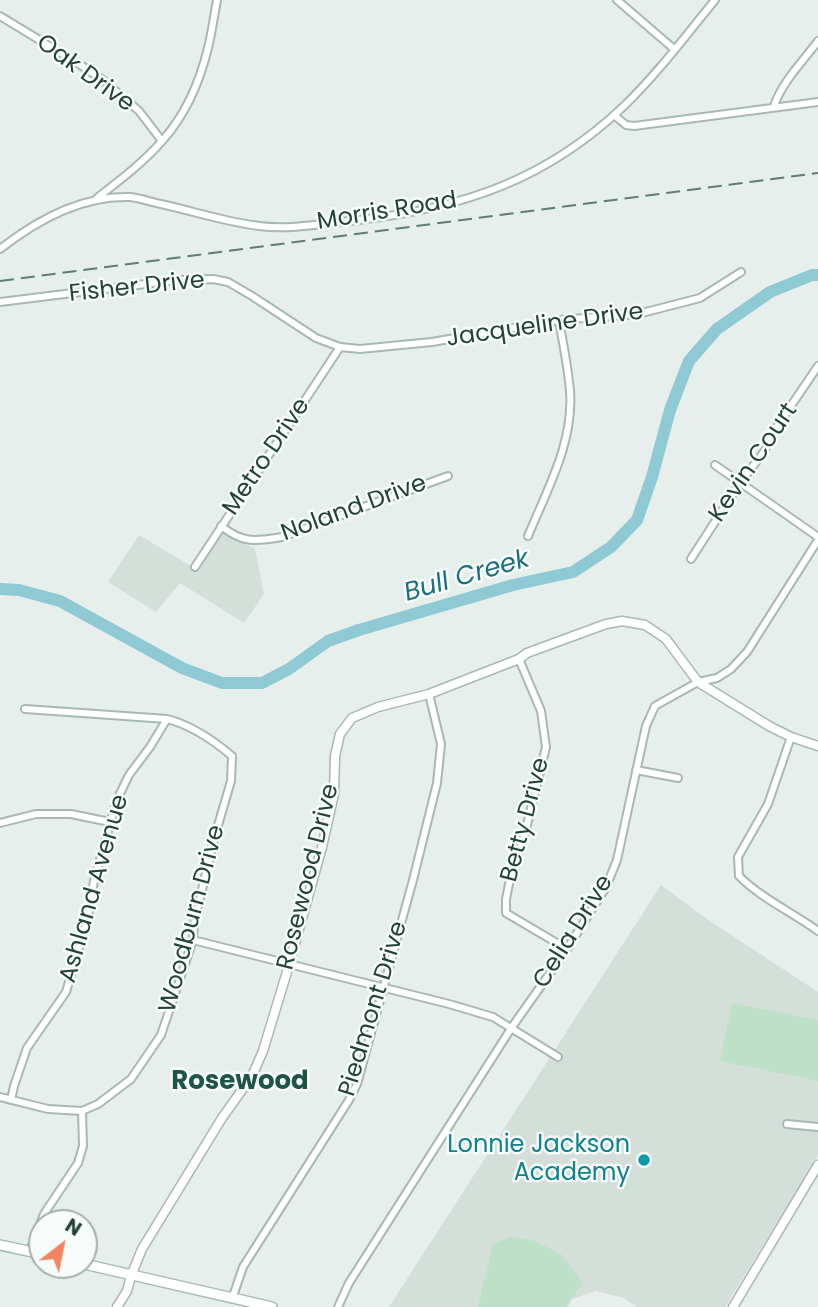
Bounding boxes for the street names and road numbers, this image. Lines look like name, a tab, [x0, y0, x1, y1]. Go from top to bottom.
street label: Oak Drive	[30, 29, 140, 119]
street label: Morris Road	[315, 187, 459, 237]
street label: Fisher Drive	[68, 267, 206, 309]
street label: Jacqueline Drive	[445, 298, 645, 354]
street label: Metro Drive	[217, 393, 317, 521]
street label: Kevin Court	[704, 398, 804, 528]
street label: Noland Drive	[277, 469, 431, 549]
street label: Betty Drive	[496, 755, 556, 885]
street label: Rosewood Drive	[272, 781, 346, 973]
street label: Ashland Avenue	[54, 792, 136, 986]
street label: Woodburn Drive	[154, 822, 232, 1016]
street label: Celia Drive	[528, 870, 620, 994]
street label: Piedmont Drive	[334, 918, 414, 1100]

